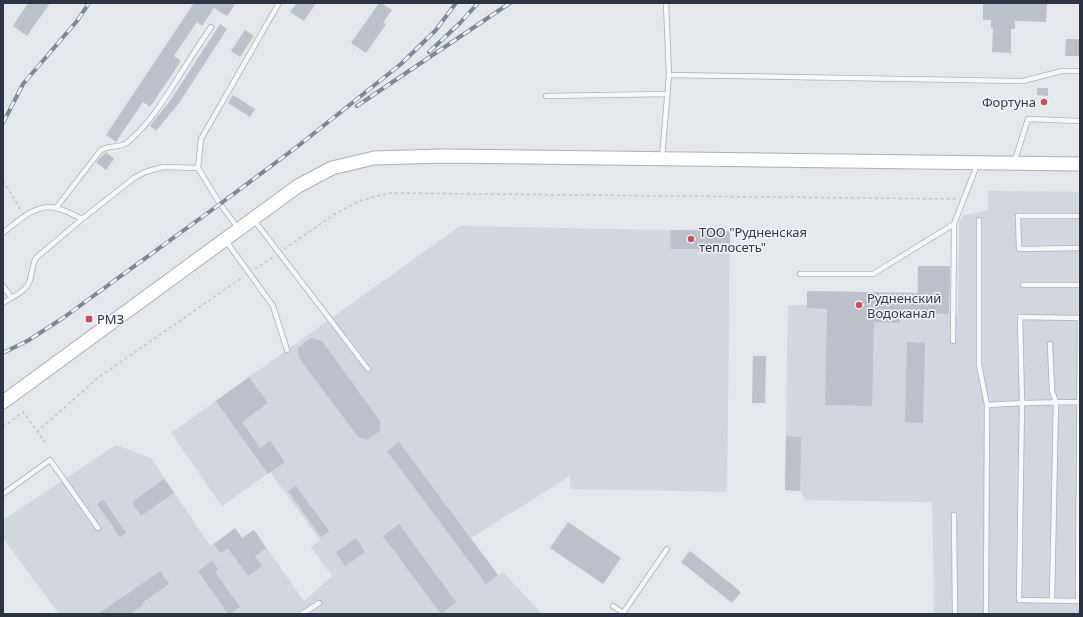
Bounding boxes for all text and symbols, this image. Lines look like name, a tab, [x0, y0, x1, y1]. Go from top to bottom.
place label: Фортуна	[982, 93, 1036, 111]
marker: Фортуна	[1039, 97, 1049, 107]
place label: ТОО "Рудненская теплосеть"	[699, 223, 807, 256]
marker: ТОО "Рудненская теплосеть"	[686, 234, 696, 244]
place label: Рудненский Водоканал	[867, 289, 941, 322]
marker: Рудненский Водоканал	[854, 300, 864, 310]
place label: РМЗ	[97, 310, 124, 328]
marker: РМЗ	[84, 314, 94, 324]

